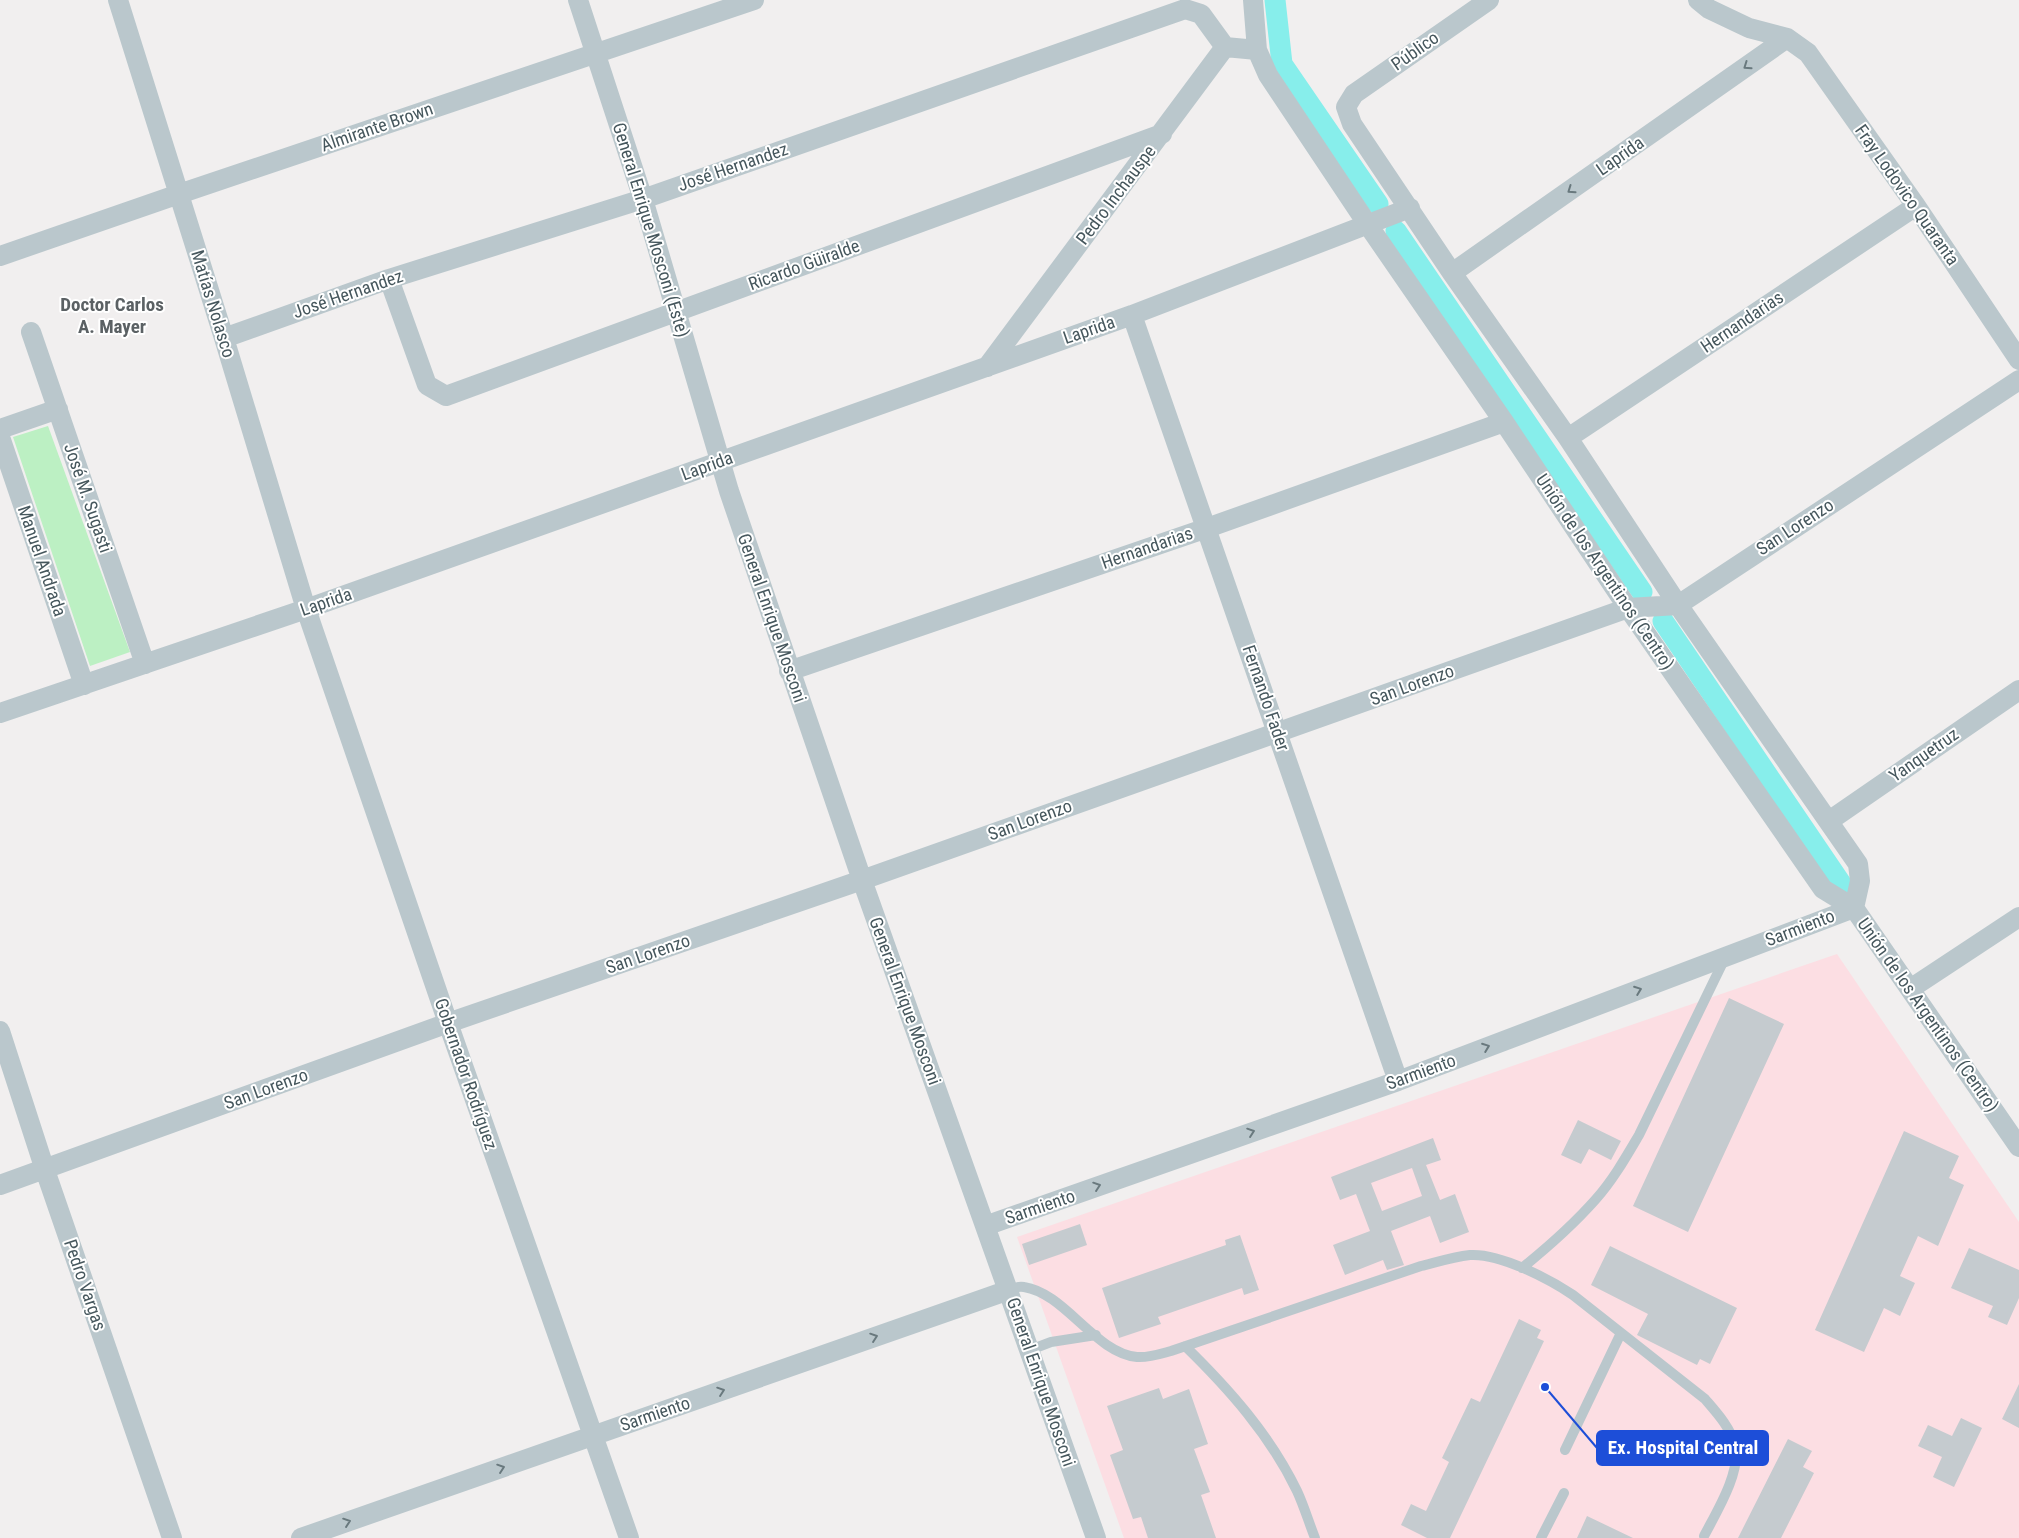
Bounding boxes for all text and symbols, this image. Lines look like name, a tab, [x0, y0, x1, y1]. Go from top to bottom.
street label: Público	[1387, 27, 1443, 74]
one-way arrow	[1744, 60, 1753, 69]
street label: Almirante Brown	[318, 98, 436, 156]
street label: General Enrique Mosconi (Este)	[608, 120, 694, 340]
street label: Fray Lodovico Quaranta	[1851, 120, 1964, 269]
street label: Laprida	[1592, 132, 1648, 179]
street label: José Hernandez	[675, 138, 791, 195]
street label: Pedro Inchauspe	[1071, 141, 1160, 248]
one-way arrow	[1568, 184, 1577, 193]
street label: Ricardo Güiralde	[745, 235, 862, 294]
street label: Matías Nolasco	[187, 248, 240, 360]
street label: José Hernandez	[290, 265, 406, 322]
street label: Hernandarias	[1696, 286, 1787, 357]
district label: Doctor Carlos A. Mayer	[60, 293, 164, 338]
street label: Laprida	[1060, 311, 1117, 348]
street label: José M. Sugasti	[60, 440, 117, 555]
street label: Laprida	[678, 447, 735, 485]
street label: Unión de los Argentinos (Centro)	[1531, 470, 1679, 674]
street label: San Lorenzo	[1752, 494, 1837, 559]
street label: Manuel Andrada	[14, 503, 71, 619]
street label: Hernandarias	[1098, 522, 1195, 573]
street label: General Enrique Mosconi	[734, 531, 811, 705]
street label: Laprida	[297, 583, 354, 620]
street label: Fernando Fader	[1239, 642, 1295, 754]
street label: San Lorenzo	[1367, 660, 1457, 709]
street label: Yanquetruz	[1885, 723, 1962, 786]
street label: San Lorenzo	[985, 795, 1075, 844]
street label: Sarmiento	[1762, 905, 1837, 950]
street label: General Enrique Mosconi	[865, 914, 946, 1088]
street label: Unión de los Argentinos (Centro)	[1853, 914, 2003, 1116]
street label: San Lorenzo	[603, 929, 693, 978]
one-way arrow	[1633, 986, 1642, 996]
street label: Gobernador Rodríguez	[431, 995, 502, 1152]
one-way arrow	[1481, 1043, 1490, 1054]
street label: Sarmiento	[1383, 1049, 1458, 1094]
street label: San Lorenzo	[221, 1064, 311, 1113]
one-way arrow	[1246, 1128, 1254, 1138]
one-way arrow	[1093, 1182, 1101, 1192]
street label: Sarmiento	[1002, 1185, 1078, 1228]
street label: Pedro Vargas	[60, 1236, 111, 1333]
street label: General Enrique Mosconi	[1003, 1295, 1080, 1469]
one-way arrow	[870, 1333, 878, 1343]
one-way arrow	[716, 1387, 725, 1397]
street label: Sarmiento	[617, 1392, 693, 1435]
callout: Ex. Hospital Central	[1597, 1431, 1768, 1465]
text: Ex. Hospital Central	[1608, 1436, 1758, 1459]
one-way arrow	[496, 1464, 504, 1474]
one-way arrow	[343, 1518, 351, 1528]

